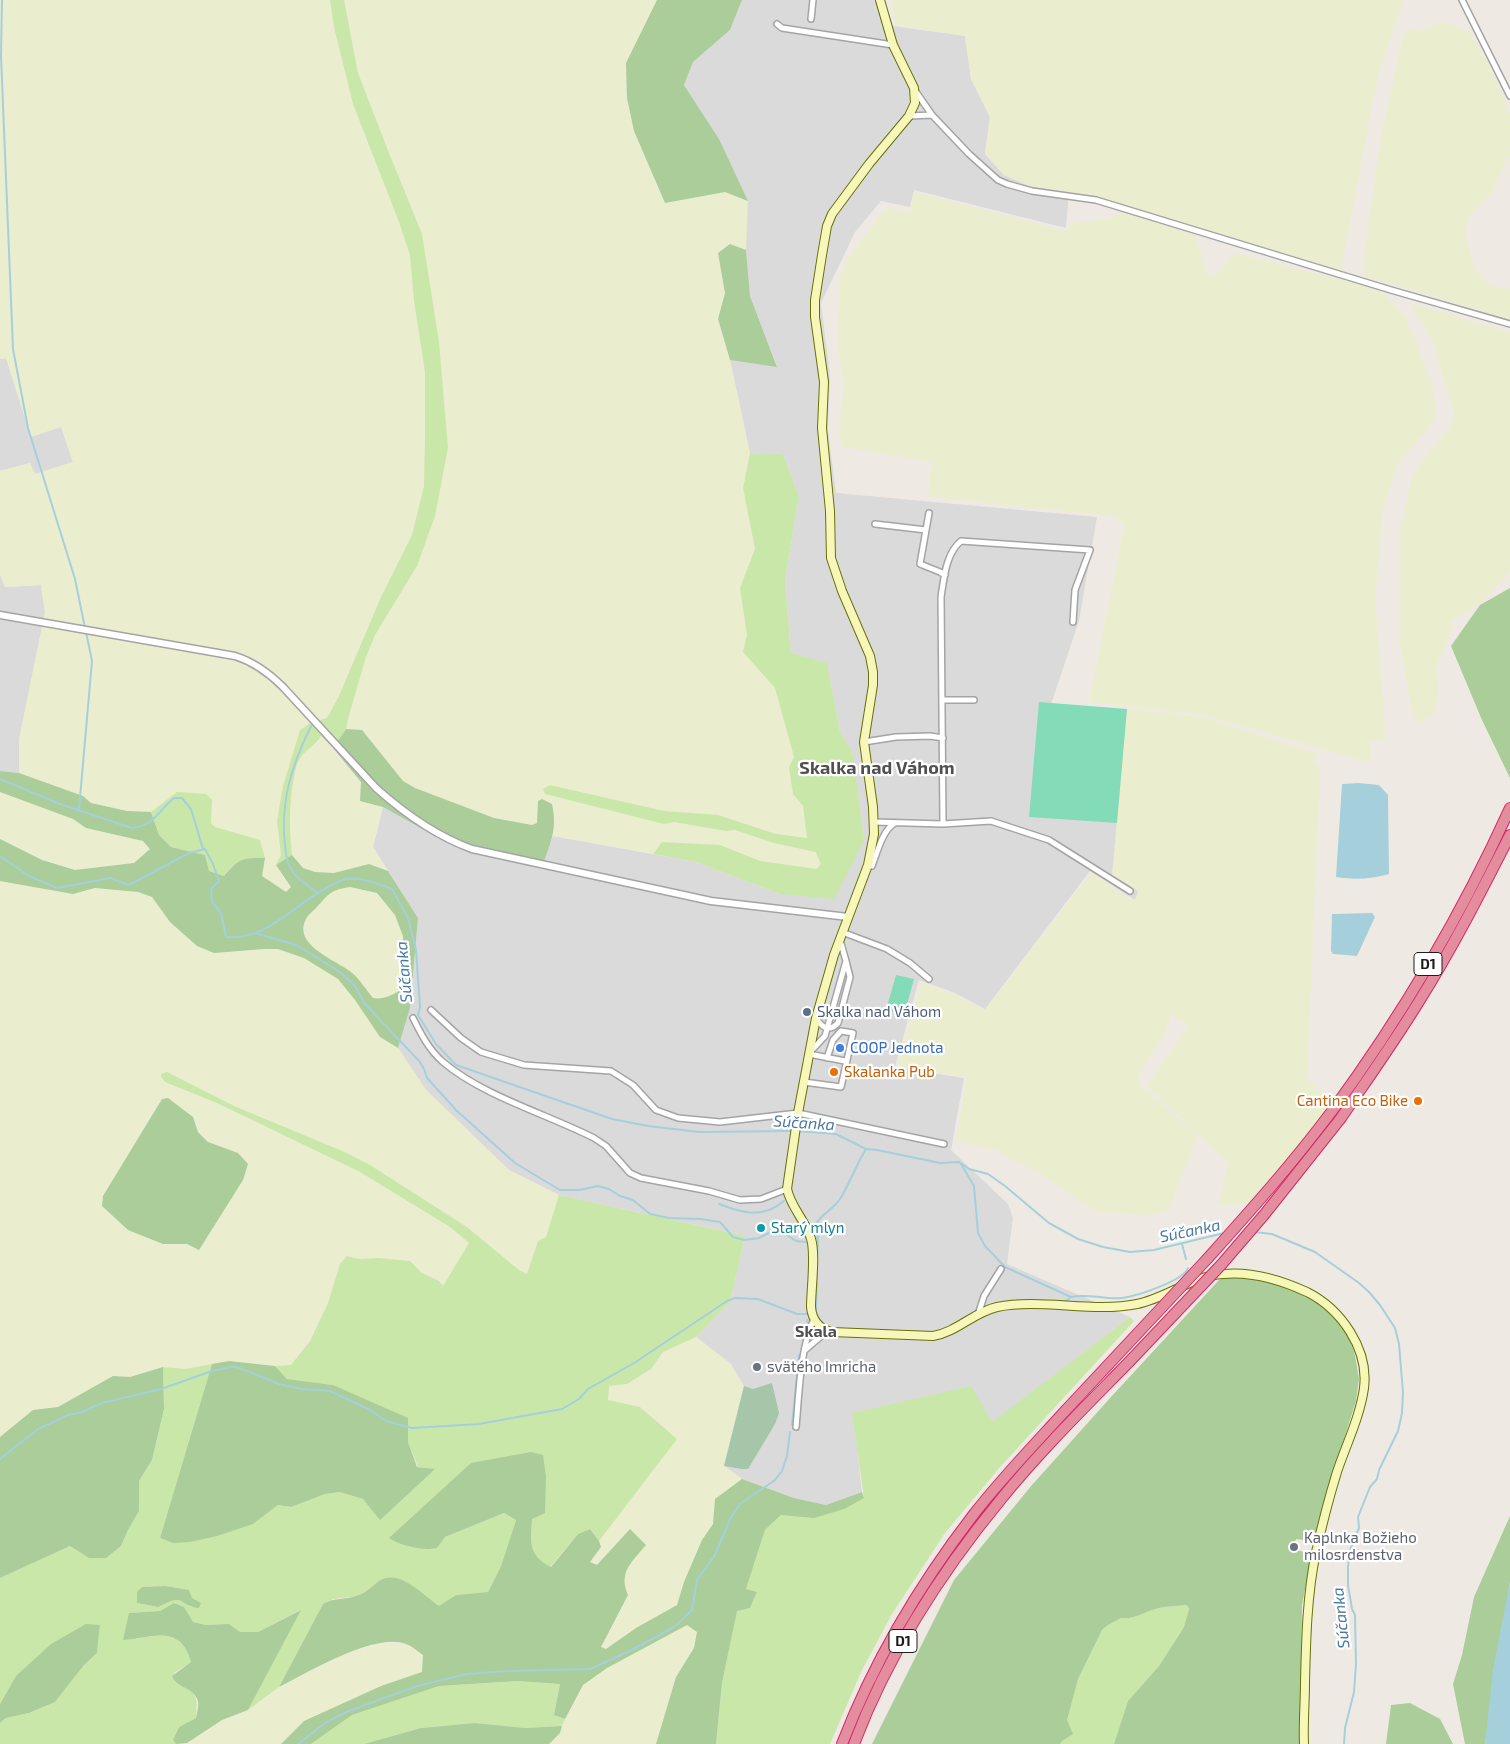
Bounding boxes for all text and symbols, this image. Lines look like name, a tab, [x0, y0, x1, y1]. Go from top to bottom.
district label: Skalka nad Váhom	[799, 757, 955, 779]
water label: Súčanka	[392, 941, 416, 1003]
road number: D1	[1414, 952, 1442, 976]
place label: Skalka nad Váhom	[817, 1003, 941, 1021]
marker: Skalka nad Váhom	[801, 1006, 813, 1018]
place label: COOP Jednota	[850, 1039, 944, 1057]
marker: COOP Jednota	[834, 1042, 846, 1054]
place label: Skalanka Pub	[844, 1063, 935, 1081]
marker: Skalanka Pub	[828, 1066, 840, 1078]
place label: Cantina Eco Bike	[1297, 1092, 1408, 1110]
marker: Cantina Eco Bike	[1412, 1095, 1424, 1107]
water label: Súčanka	[773, 1111, 835, 1135]
water label: Súčanka	[1158, 1215, 1222, 1247]
place label: Starý mlyn	[771, 1219, 844, 1237]
marker: Starý mlyn	[755, 1222, 767, 1234]
district label: Skala	[795, 1322, 837, 1342]
place label: svätého Imricha	[767, 1358, 876, 1376]
marker: svätého Imricha	[751, 1361, 763, 1373]
place label: Kaplnka Božieho milosrdenstva	[1304, 1529, 1417, 1564]
marker: Kaplnka Božieho milosrdenstva	[1288, 1541, 1300, 1553]
water label: Súčanka	[1328, 1586, 1354, 1650]
road number: D1	[889, 1630, 917, 1652]

